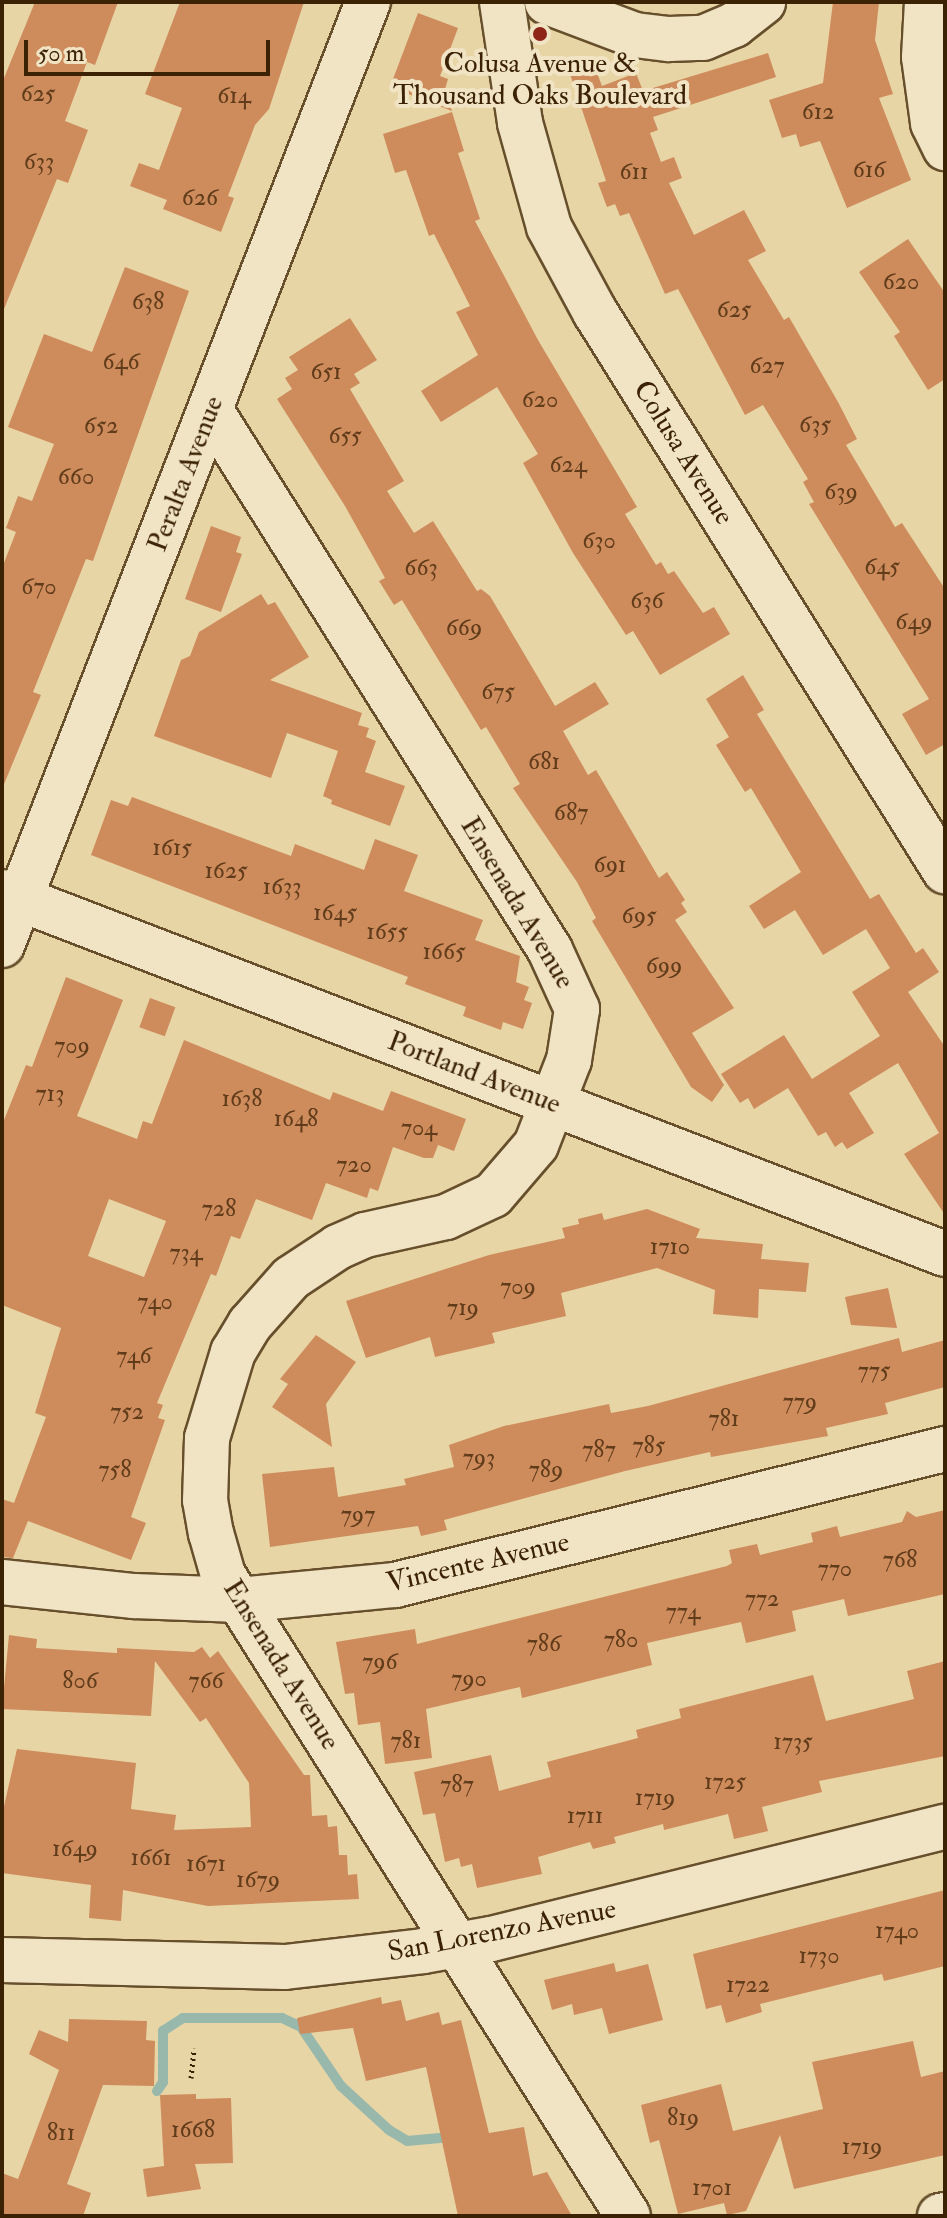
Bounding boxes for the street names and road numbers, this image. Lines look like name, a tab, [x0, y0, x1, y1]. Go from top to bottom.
street label: Colusa Avenue	[625, 375, 741, 531]
street label: Peralta Avenue	[141, 392, 231, 556]
street label: Ensenada Avenue	[453, 811, 581, 995]
street label: Portland Avenue	[383, 1025, 565, 1121]
street label: Vincente Avenue	[383, 1526, 573, 1600]
street label: Ensenada Avenue	[215, 1574, 347, 1756]
street label: San Lorenzo Avenue	[385, 1892, 619, 1970]

